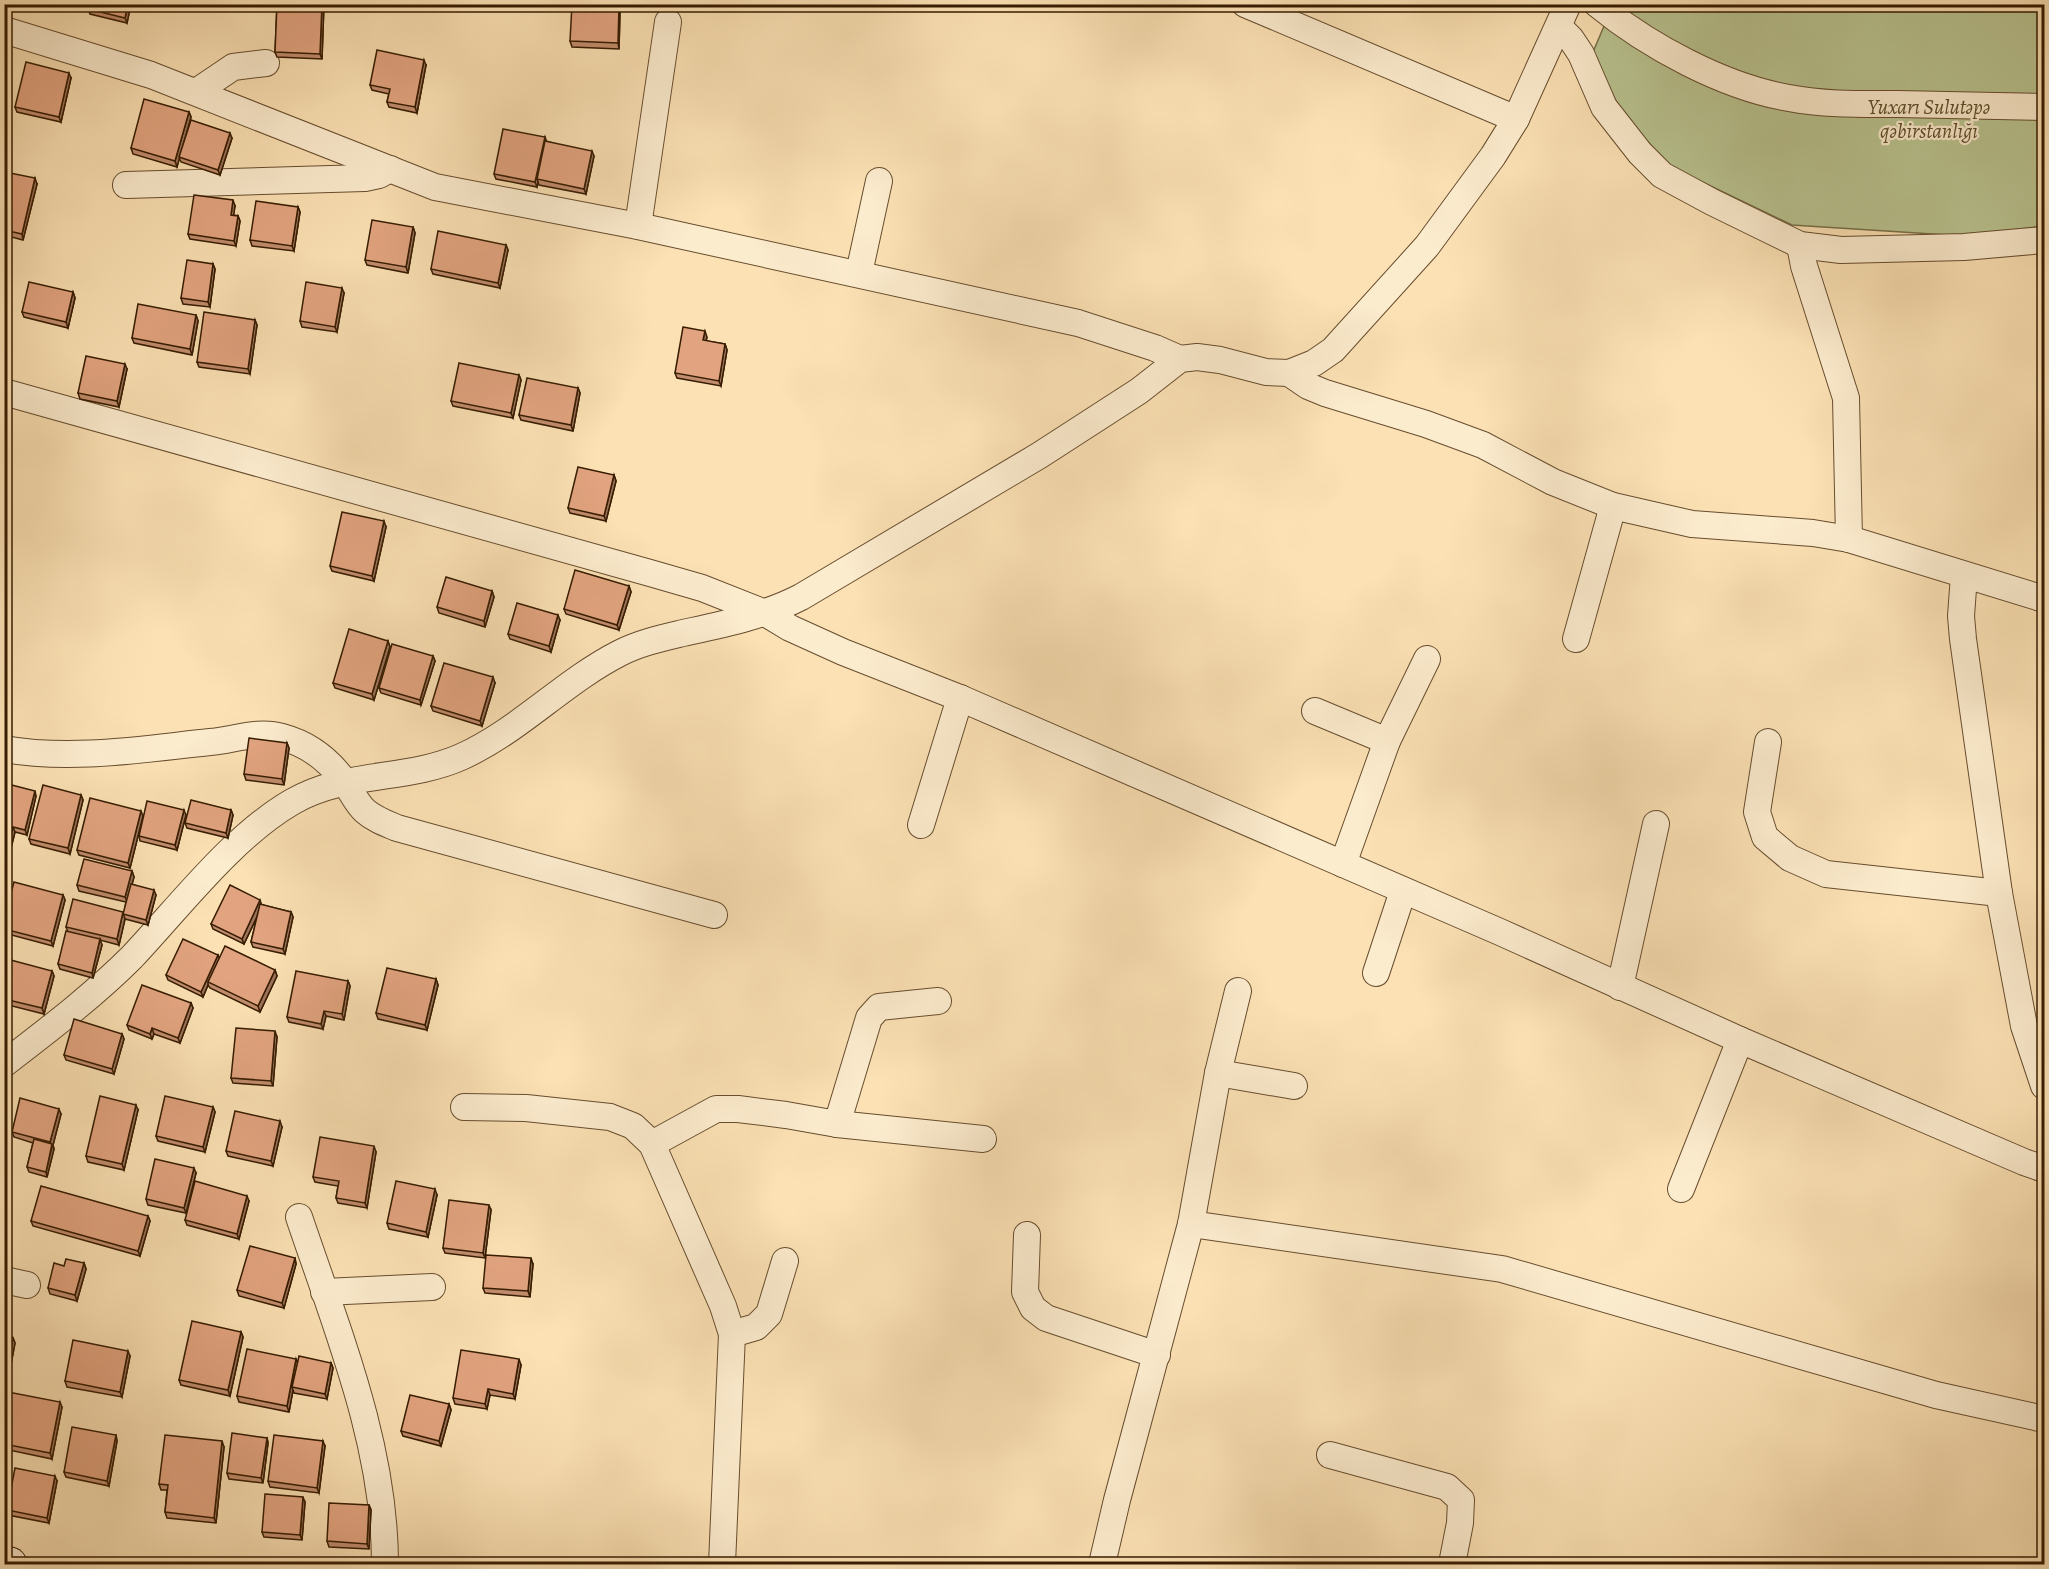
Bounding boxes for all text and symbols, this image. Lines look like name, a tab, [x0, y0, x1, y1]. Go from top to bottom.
park label: Yuxarı Sulutəpə qəbirstanlığı	[1868, 93, 1990, 145]

